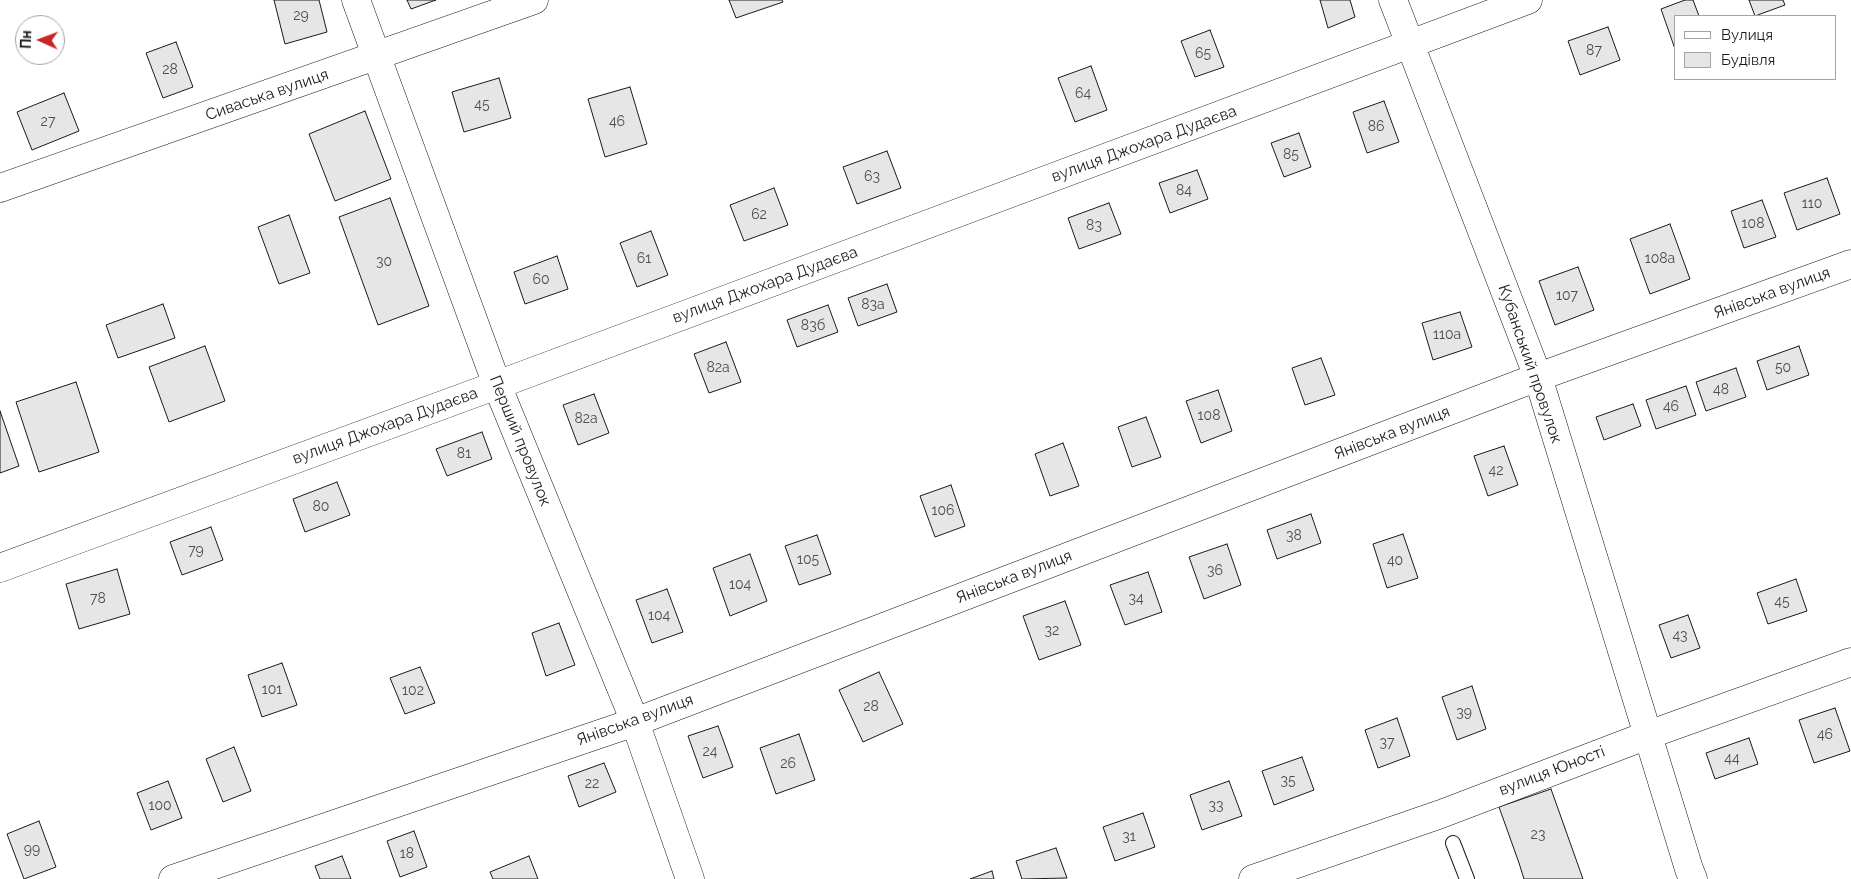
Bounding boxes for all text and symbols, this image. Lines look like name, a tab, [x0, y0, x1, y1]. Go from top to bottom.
house number: 29	[293, 8, 309, 24]
north arrow	[15, 15, 65, 65]
legend	[1674, 15, 1836, 80]
text: Вулиця	[1721, 26, 1773, 44]
text: Пн	[18, 30, 34, 49]
house number: 87	[1586, 43, 1602, 59]
house number: 65	[1195, 46, 1211, 62]
text: Будівля	[1721, 51, 1775, 69]
house number: 28	[162, 62, 178, 78]
street label: Сиваська вулиця	[203, 65, 331, 125]
house number: 64	[1075, 86, 1091, 102]
house number: 45	[474, 97, 490, 113]
street label: вулиця Джохара Дудаєва	[1049, 101, 1239, 187]
house number: 27	[41, 114, 55, 130]
house number: 46	[609, 114, 625, 130]
house number: 86	[1368, 119, 1384, 135]
house number: 85	[1283, 147, 1299, 163]
house number: 63	[864, 169, 880, 185]
house number: 84	[1176, 183, 1192, 199]
house number: 110	[1802, 196, 1822, 212]
house number: 62	[751, 207, 767, 223]
house number: 108	[1742, 216, 1764, 232]
house number: 83	[1086, 218, 1102, 234]
street label: вулиця Джохара Дудаєва	[670, 242, 860, 328]
house number: 61	[637, 251, 651, 267]
house number: 108а	[1645, 251, 1675, 267]
house number: 30	[376, 254, 392, 270]
street label: Янівська вулиця	[1711, 263, 1833, 323]
house number: 60	[532, 272, 550, 288]
street label: Кубанський провулок	[1494, 282, 1566, 446]
house number: 107	[1556, 288, 1578, 304]
house number: 83а	[861, 297, 885, 313]
house number: 83б	[801, 318, 825, 334]
house number: 110а	[1433, 327, 1461, 343]
house number: 82а	[706, 360, 730, 376]
house number: 50	[1775, 360, 1791, 376]
street label: Перший провулок	[485, 373, 555, 509]
house number: 48	[1713, 382, 1729, 398]
street label: вулиця Джохара Дудаєва	[290, 383, 480, 469]
house number: 46	[1663, 399, 1679, 415]
street label: Янівська вулиця	[1331, 402, 1453, 464]
house number: 108	[1198, 408, 1220, 424]
house number: 82а	[574, 411, 598, 427]
house number: 81	[457, 446, 471, 462]
house number: 42	[1489, 463, 1503, 479]
house number: 80	[313, 499, 329, 515]
house number: 106	[931, 503, 955, 519]
house number: 38	[1286, 528, 1302, 544]
house number: 79	[188, 543, 204, 559]
street label: Янівська вулиця	[953, 546, 1075, 608]
house number: 105	[797, 552, 819, 568]
house number: 40	[1387, 553, 1403, 569]
house number: 36	[1207, 563, 1223, 579]
house number: 104	[729, 577, 751, 593]
house number: 78	[90, 591, 106, 607]
house number: 34	[1128, 591, 1144, 607]
house number: 45	[1774, 594, 1790, 610]
house number: 104	[648, 608, 670, 624]
house number: 32	[1045, 623, 1059, 639]
house number: 43	[1672, 628, 1688, 644]
house number: 101	[262, 682, 282, 698]
house number: 102	[402, 683, 424, 699]
street label: Янівська вулиця	[574, 690, 696, 750]
house number: 28	[863, 699, 879, 715]
house number: 39	[1456, 705, 1472, 721]
house number: 46	[1817, 727, 1833, 743]
house number: 37	[1380, 735, 1394, 751]
street label: вулиця Юності	[1496, 742, 1608, 800]
house number: 24	[703, 744, 717, 760]
house number: 44	[1724, 751, 1740, 767]
house number: 26	[780, 756, 796, 772]
house number: 35	[1280, 773, 1296, 789]
house number: 22	[585, 776, 599, 792]
house number: 100	[148, 798, 172, 814]
house number: 33	[1209, 798, 1223, 814]
house number: 23	[1531, 827, 1545, 843]
house number: 31	[1122, 829, 1136, 845]
house number: 99	[24, 842, 40, 858]
house number: 18	[400, 846, 414, 862]

